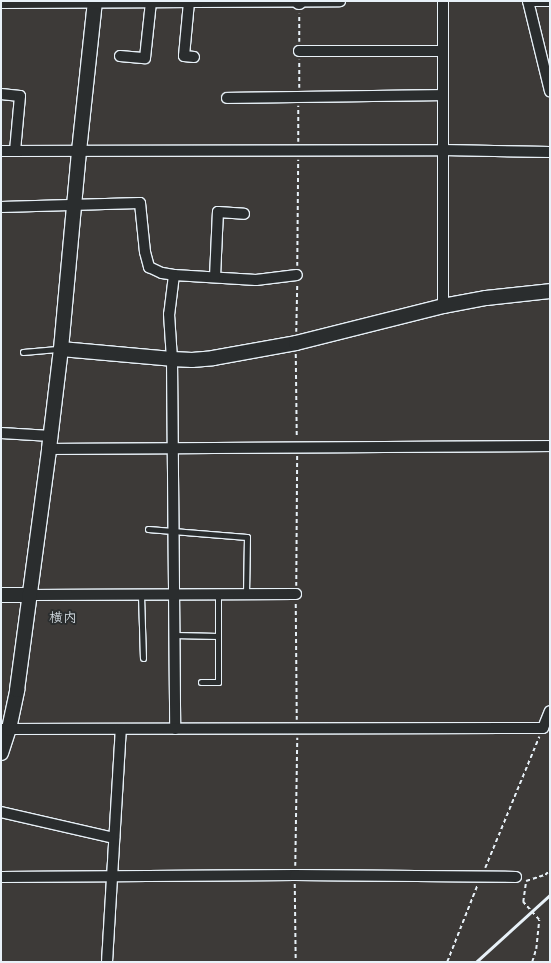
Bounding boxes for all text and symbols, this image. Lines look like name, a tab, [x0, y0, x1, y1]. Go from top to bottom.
district label: 横内	[49, 612, 77, 628]

